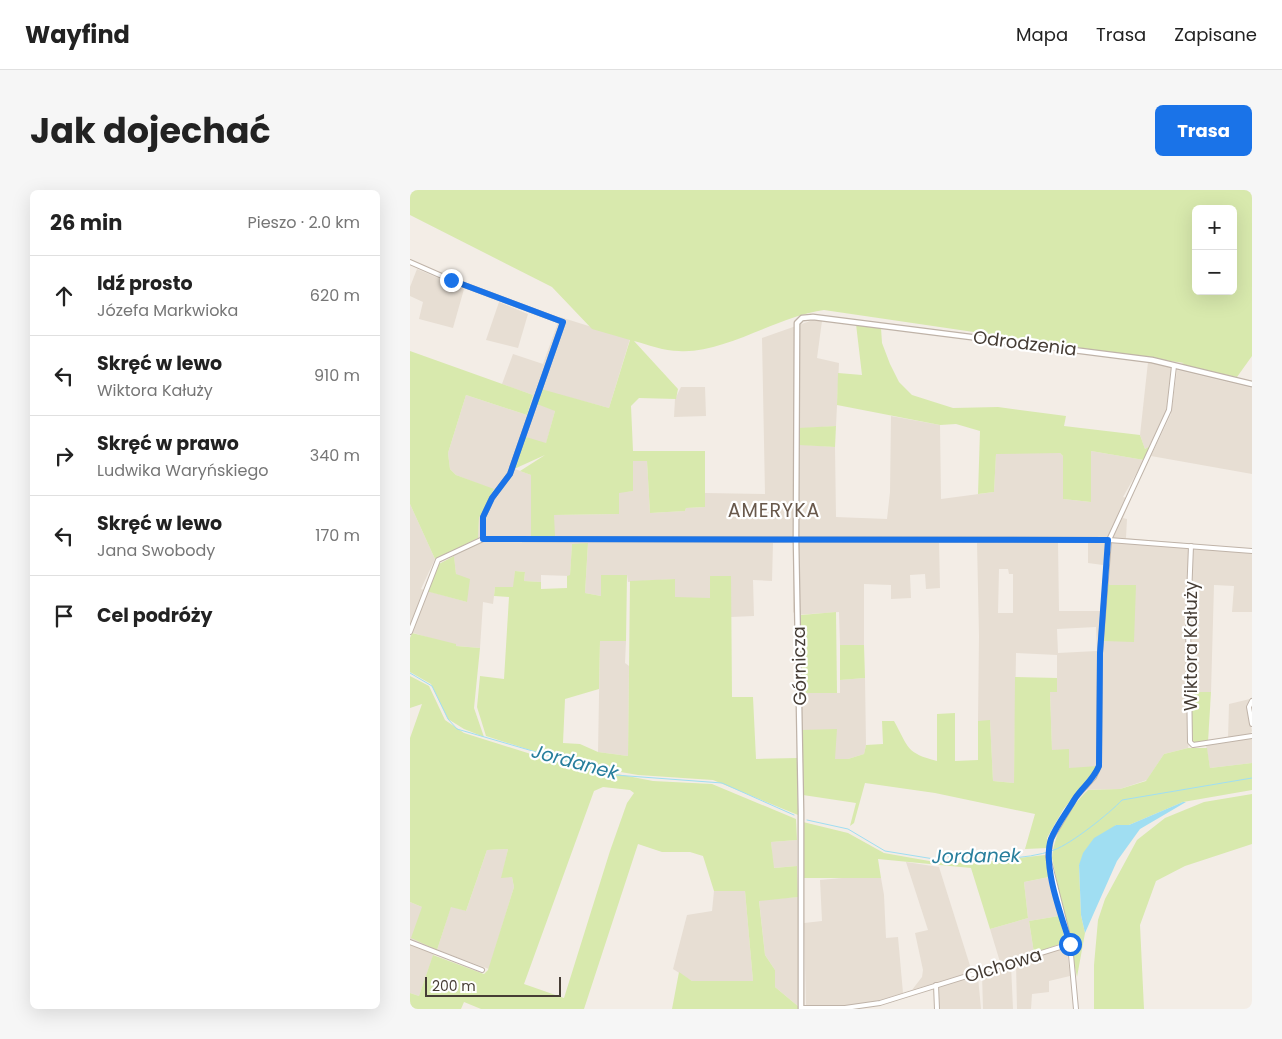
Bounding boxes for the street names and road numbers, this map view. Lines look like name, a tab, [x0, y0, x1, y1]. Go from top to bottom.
street label: Odrodzenia	[972, 324, 1078, 362]
street label: Wiktora Kałuży	[1178, 581, 1203, 711]
street label: Górnicza	[786, 626, 812, 706]
street label: Olchowa	[961, 941, 1045, 989]

